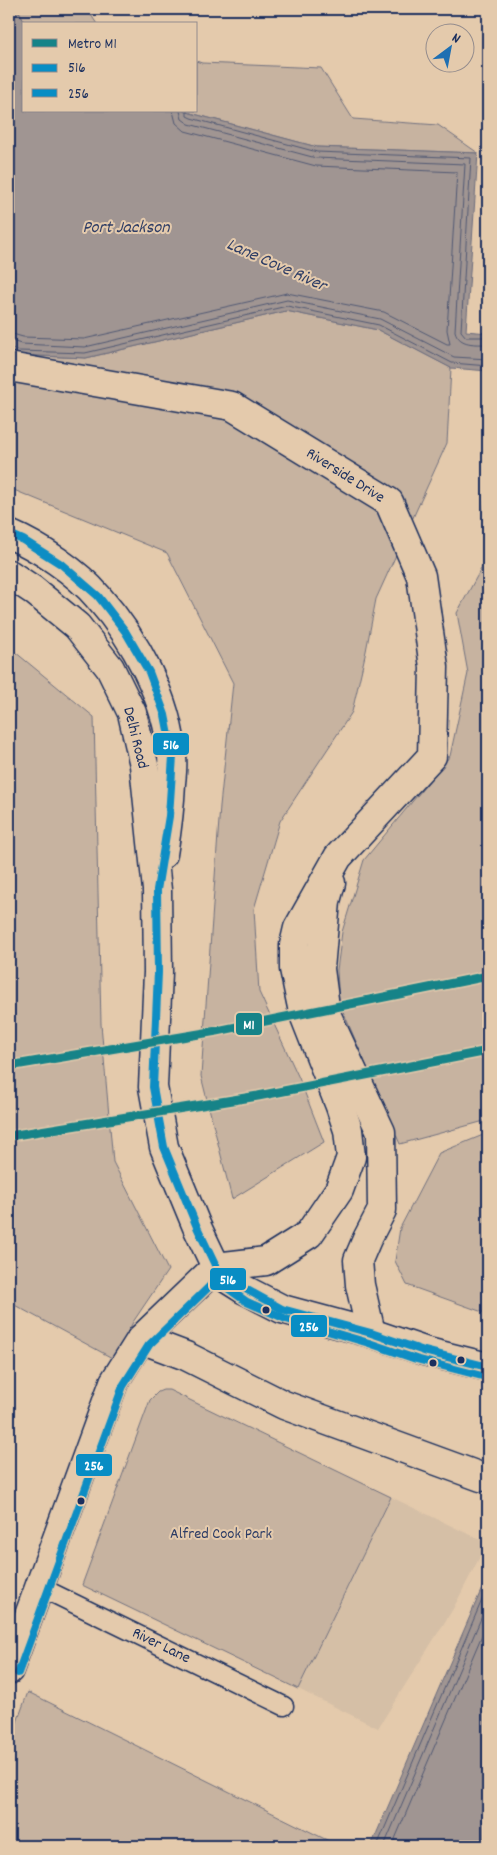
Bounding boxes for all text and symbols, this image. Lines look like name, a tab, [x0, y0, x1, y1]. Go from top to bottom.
legend	[22, 22, 198, 112]
north arrow	[424, 22, 474, 72]
text: N	[448, 28, 464, 49]
text: Metro M1	[68, 34, 117, 56]
text: 516	[68, 58, 86, 80]
text: 256	[68, 84, 89, 106]
water label: Port Jackson	[82, 216, 170, 241]
water label: Lane Cove River	[222, 233, 332, 300]
street label: Riverside Drive	[301, 443, 389, 509]
street label: Delhi Road	[116, 705, 154, 771]
line badge: 516	[152, 732, 190, 756]
text: 516	[163, 736, 179, 756]
line badge: M1	[235, 1012, 263, 1036]
text: M1	[243, 1016, 255, 1036]
line badge: 516	[209, 1267, 247, 1291]
text: 516	[220, 1271, 236, 1291]
unlabelled marker	[261, 1305, 271, 1315]
line badge: 256	[290, 1314, 328, 1338]
text: 256	[299, 1318, 319, 1338]
unlabelled marker	[456, 1355, 466, 1365]
unlabelled marker	[428, 1358, 438, 1368]
line badge: 256	[75, 1453, 113, 1477]
text: 256	[84, 1457, 104, 1477]
unlabelled marker	[76, 1496, 86, 1506]
park label: Alfred Cook Park	[170, 1523, 272, 1546]
street label: River Lane	[128, 1622, 194, 1670]

